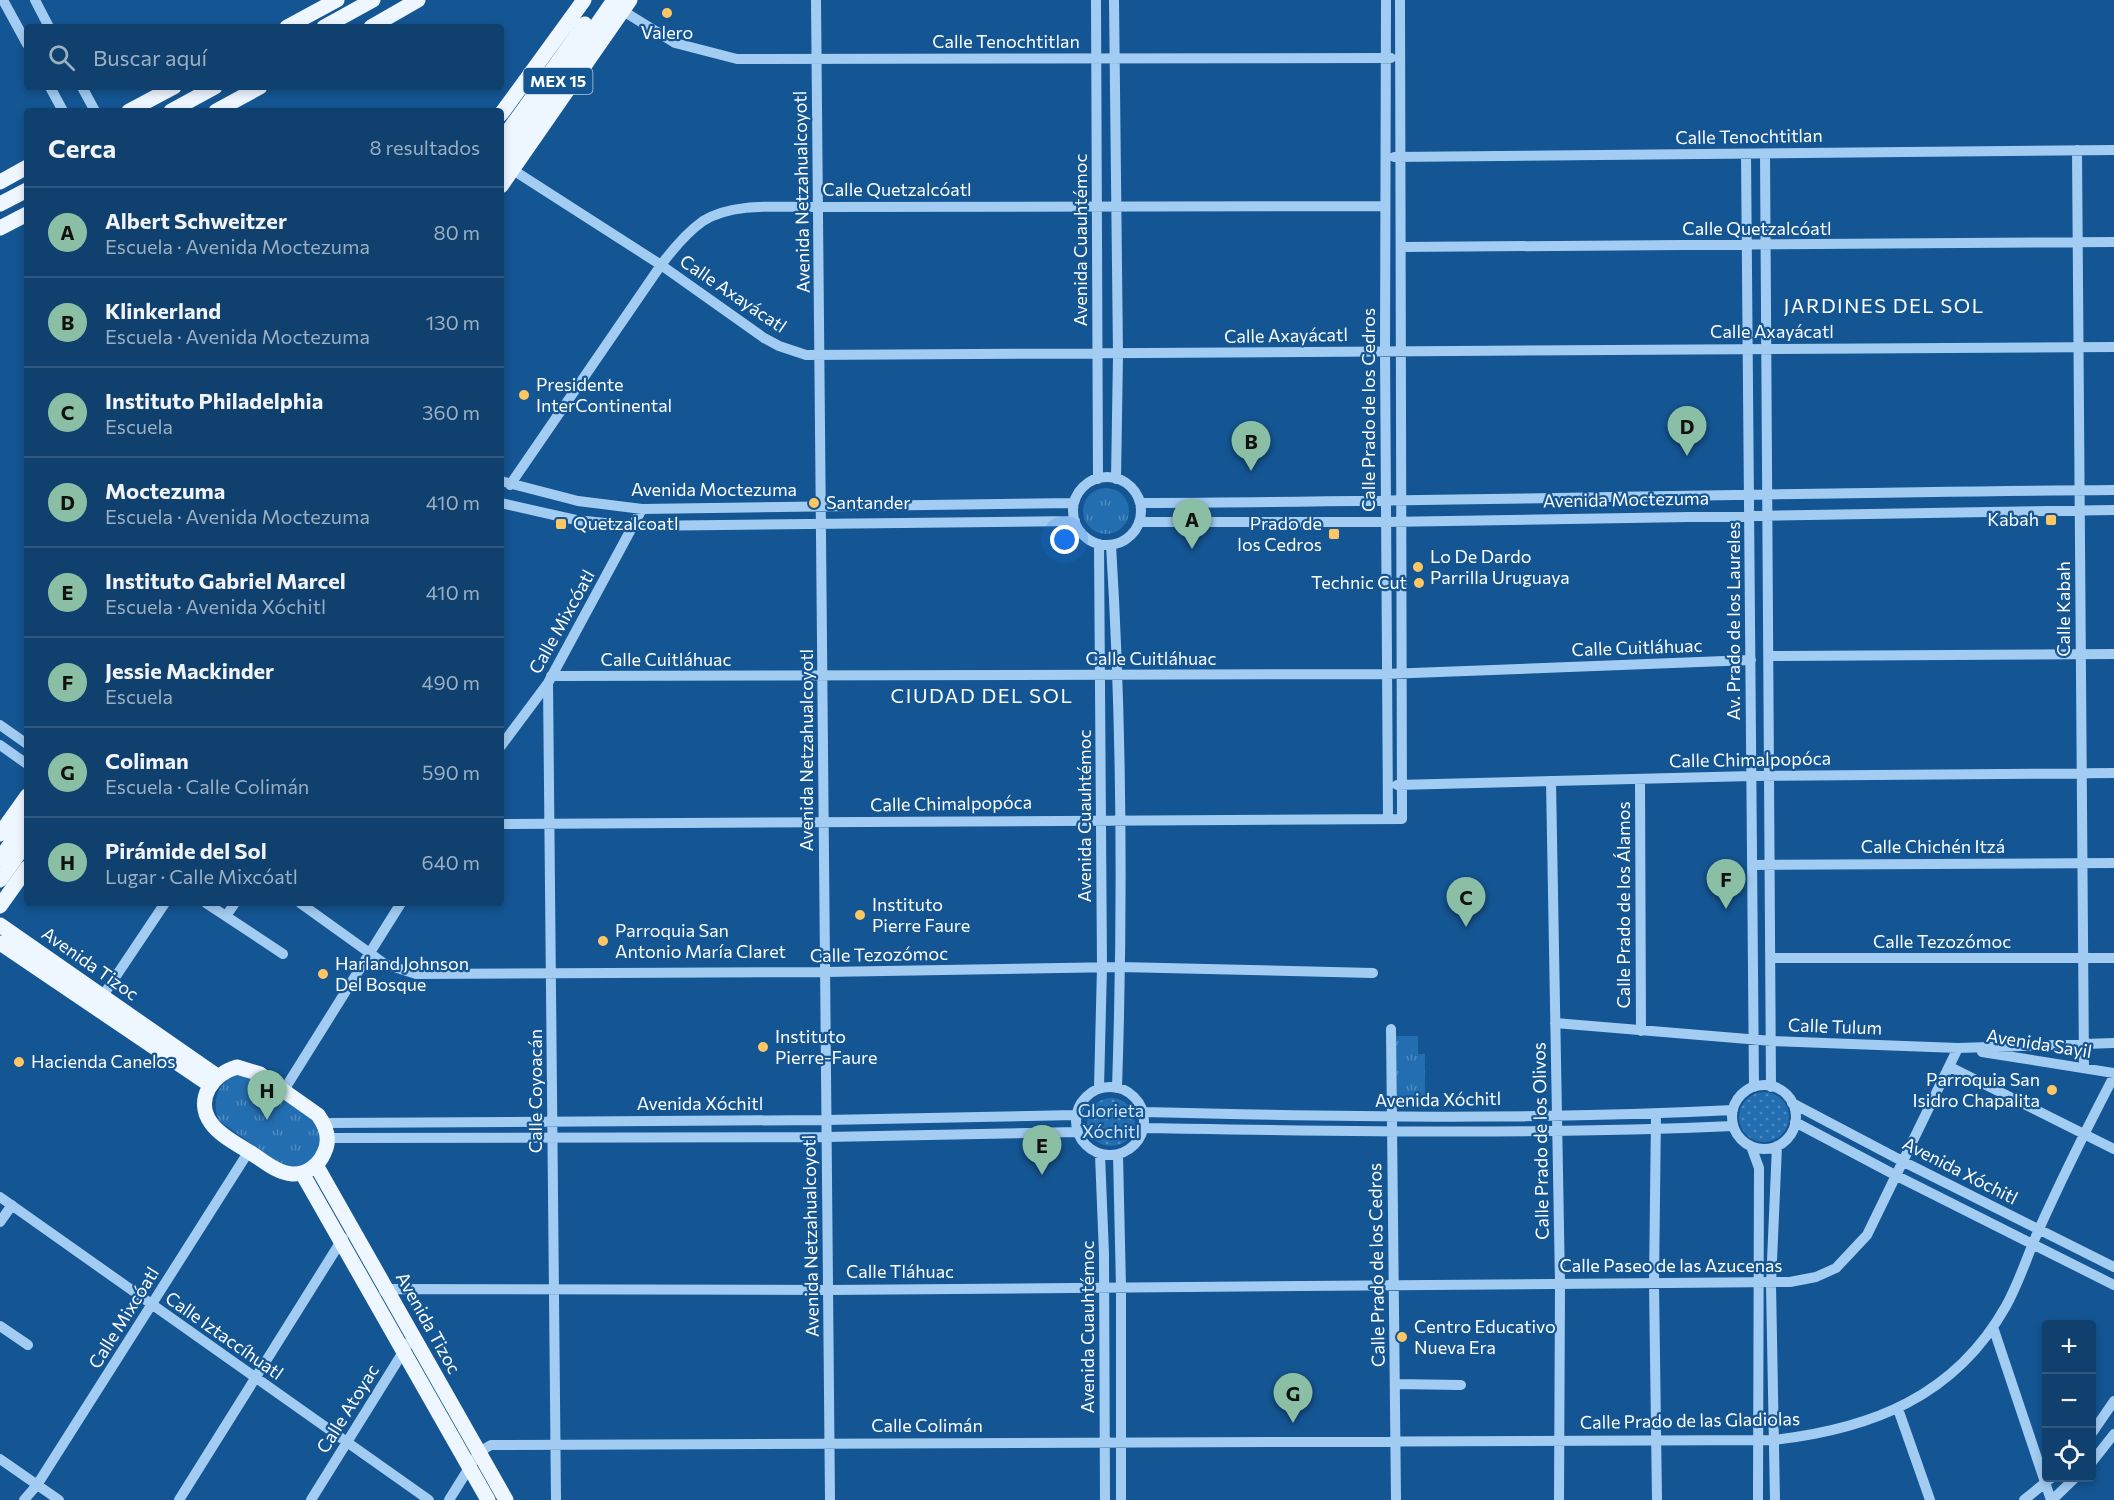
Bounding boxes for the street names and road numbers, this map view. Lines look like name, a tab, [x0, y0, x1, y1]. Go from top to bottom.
street label: Calle Tenochtitlan	[932, 30, 1080, 52]
road number: MEX 15	[524, 68, 592, 94]
street label: Avenida Netzahualcoyotl	[788, 91, 814, 293]
street label: Calle Tenochtitlan	[1675, 124, 1823, 148]
street label: Avenida Cuauhtémoc	[1069, 154, 1091, 326]
street label: Calle Quetzalcóatl	[822, 178, 972, 200]
street label: Calle Quetzalcóatl	[1682, 217, 1832, 239]
street label: Calle Axayácatl	[676, 249, 791, 337]
street label: Calle Prado de los Cedros	[1357, 308, 1379, 512]
street label: Calle Axayácatl	[1710, 320, 1834, 342]
street label: Calle Axayácatl	[1224, 323, 1348, 347]
street label: Avenida Moctezuma	[631, 478, 797, 500]
street label: Avenida Moctezuma	[1543, 487, 1709, 511]
street label: Av. Prado de los Laureles	[1722, 522, 1744, 720]
street label: Calle Kabah	[2052, 561, 2074, 657]
street label: Calle Mixcóatl	[523, 566, 599, 678]
street label: Calle Cuitláhuac	[1571, 634, 1703, 660]
street label: Calle Cuitláhuac	[1086, 647, 1216, 669]
street label: Calle Cuitláhuac	[601, 648, 731, 670]
street label: Avenida Netzahualcoyotl	[795, 649, 817, 851]
street label: Avenida Cuauhtémoc	[1073, 730, 1095, 902]
street label: Calle Chimalpopóca	[1669, 747, 1831, 771]
street label: Calle Chimalpopóca	[870, 791, 1032, 815]
street label: Calle Prado de los Álamos	[1612, 801, 1634, 1009]
street label: Calle Chichén Itzá	[1861, 835, 2005, 857]
street label: Avenida Tizoc	[38, 922, 143, 1005]
street label: Calle Tezozómoc	[1873, 930, 2011, 952]
street label: Calle Tezozómoc	[810, 942, 948, 966]
street label: Calle Tulum	[1788, 1013, 1883, 1039]
street label: Avenida Sayil	[1985, 1024, 2094, 1062]
street label: Calle Coyoacán	[524, 1029, 546, 1153]
street label: Calle Prado de los Olivos	[1527, 1042, 1553, 1240]
street label: Avenida Xóchitl	[1375, 1087, 1501, 1111]
street label: Avenida Xóchitl	[637, 1092, 763, 1114]
street label: Avenida Xóchitl	[1899, 1132, 2022, 1209]
street label: Avenida Netzahualcoyotl	[797, 1135, 823, 1337]
street label: Calle Prado de los Cedros	[1363, 1163, 1389, 1367]
street label: Avenida Cuauhtémoc	[1076, 1241, 1098, 1413]
street label: Calle Paseo de las Azucenas	[1559, 1254, 1783, 1276]
street label: Calle Tláhuac	[846, 1260, 954, 1282]
street label: Calle Mixcóatl	[83, 1263, 163, 1372]
street label: Avenida Tizoc	[392, 1268, 466, 1377]
street label: Calle Iztaccíhuatl	[161, 1286, 288, 1384]
street label: Calle Atoyac	[311, 1360, 383, 1457]
street label: Calle Prado de las Gladiolas	[1580, 1407, 1800, 1433]
street label: Calle Colimán	[871, 1414, 983, 1436]

